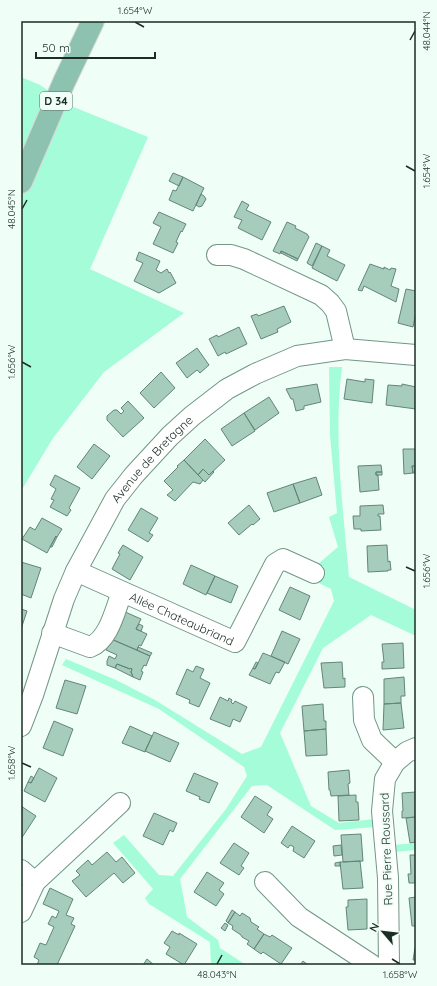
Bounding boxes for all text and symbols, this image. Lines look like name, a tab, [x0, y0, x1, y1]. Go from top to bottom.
text: 1.654°W	[118, 4, 153, 17]
text: 48.044°N	[420, 11, 433, 51]
scale bar	[36, 34, 155, 60]
text: 50 m	[42, 40, 70, 55]
road number: D 34	[40, 92, 72, 110]
text: 1.654°W	[420, 153, 433, 188]
text: 48.045°N	[5, 189, 18, 229]
text: 1.656°W	[5, 344, 18, 379]
street label: Avenue de Bretagne	[108, 412, 196, 505]
text: 1.656°W	[420, 553, 433, 588]
street label: Allée Chateaubriand	[127, 588, 236, 648]
text: 1.658°W	[5, 745, 18, 780]
street label: Rue Pierre Roussard	[377, 792, 395, 906]
north arrow	[363, 912, 403, 952]
text: N	[366, 920, 382, 934]
text: 48.043°N	[197, 968, 237, 981]
text: 1.658°W	[383, 968, 418, 981]

